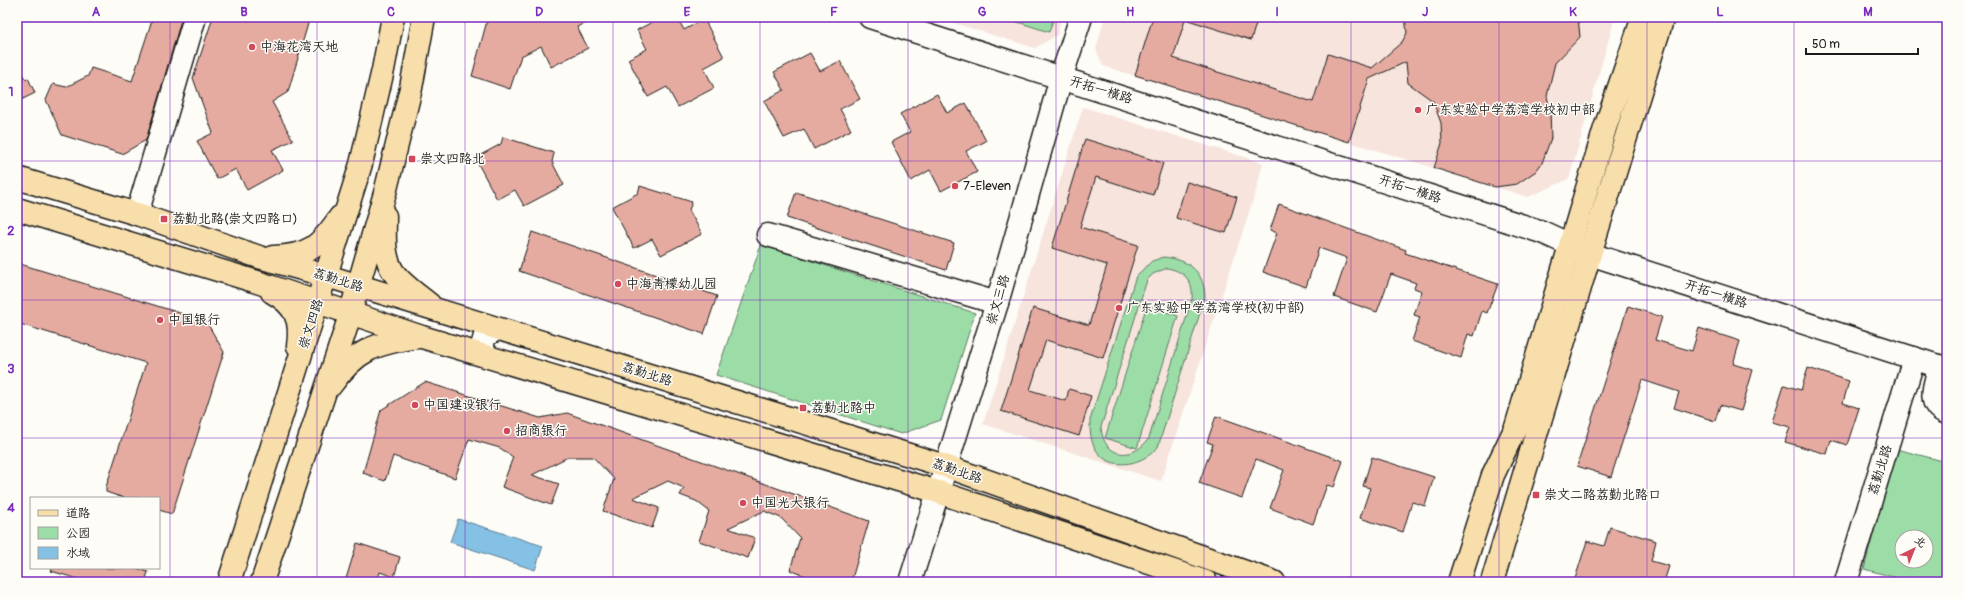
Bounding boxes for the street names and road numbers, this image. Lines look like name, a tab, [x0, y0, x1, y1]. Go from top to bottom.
street label: 开拓一横路	[1068, 73, 1134, 107]
street label: 开拓一横路	[1377, 171, 1443, 207]
street label: 荔勤北路	[311, 265, 365, 295]
street label: 崇文三路	[983, 273, 1013, 327]
street label: 开拓一横路	[1683, 276, 1749, 312]
street label: 崇文四路	[295, 297, 327, 351]
street label: 荔勤北路	[620, 359, 674, 389]
street label: 荔勤北路	[1865, 443, 1895, 497]
street label: 荔勤北路	[930, 455, 984, 487]

